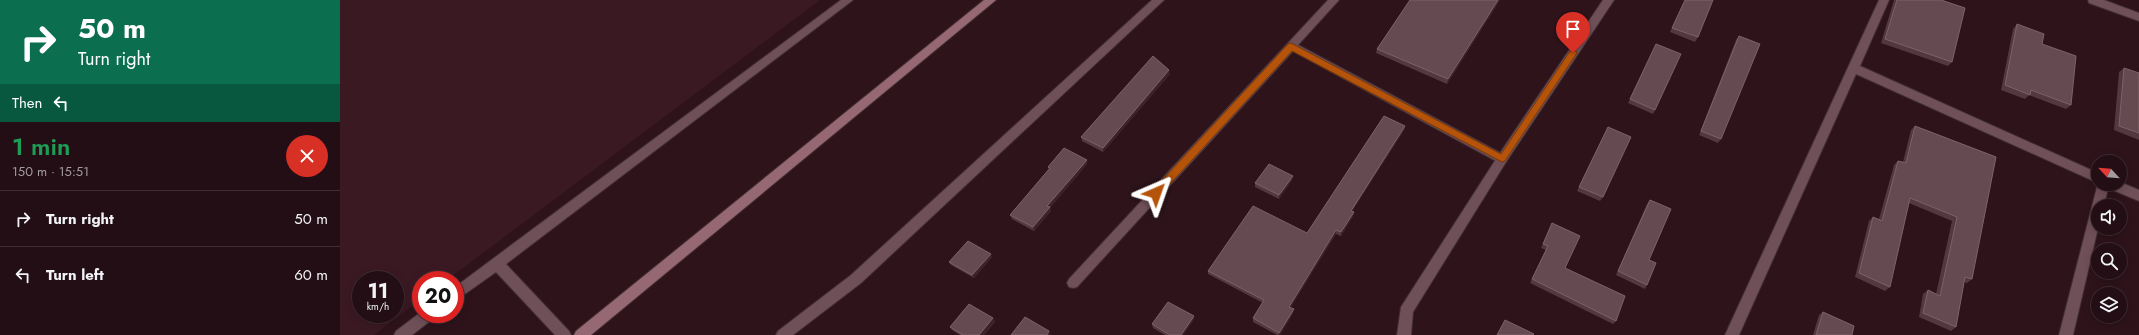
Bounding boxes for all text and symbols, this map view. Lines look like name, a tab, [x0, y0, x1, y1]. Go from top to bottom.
text: 50 m	[78, 8, 146, 49]
pin	[1556, 12, 1590, 53]
icon: right	[12, 16, 64, 68]
icon: arrive	[1562, 18, 1584, 40]
text: Turn right	[78, 46, 150, 72]
text: Then	[12, 92, 42, 114]
icon: left	[50, 92, 72, 114]
text: 1 min	[12, 129, 70, 164]
button: close	[286, 135, 328, 177]
north arrow	[2091, 155, 2127, 191]
map controls	[2091, 155, 2127, 323]
text: 150 m · 15:51	[12, 162, 89, 181]
position arrow	[1135, 172, 1177, 214]
button: sound	[2091, 199, 2127, 235]
icon: right	[12, 208, 34, 230]
text: Turn right	[46, 208, 114, 230]
text: 50 m	[294, 208, 328, 230]
button: search	[2091, 243, 2127, 279]
icon: left	[12, 264, 34, 286]
text: Turn left	[46, 264, 104, 286]
text: 60 m	[294, 264, 328, 286]
speed limit sign: 20	[412, 271, 464, 323]
text: 11	[368, 277, 388, 306]
button: layers	[2091, 287, 2127, 323]
text: km/h	[367, 299, 389, 314]

